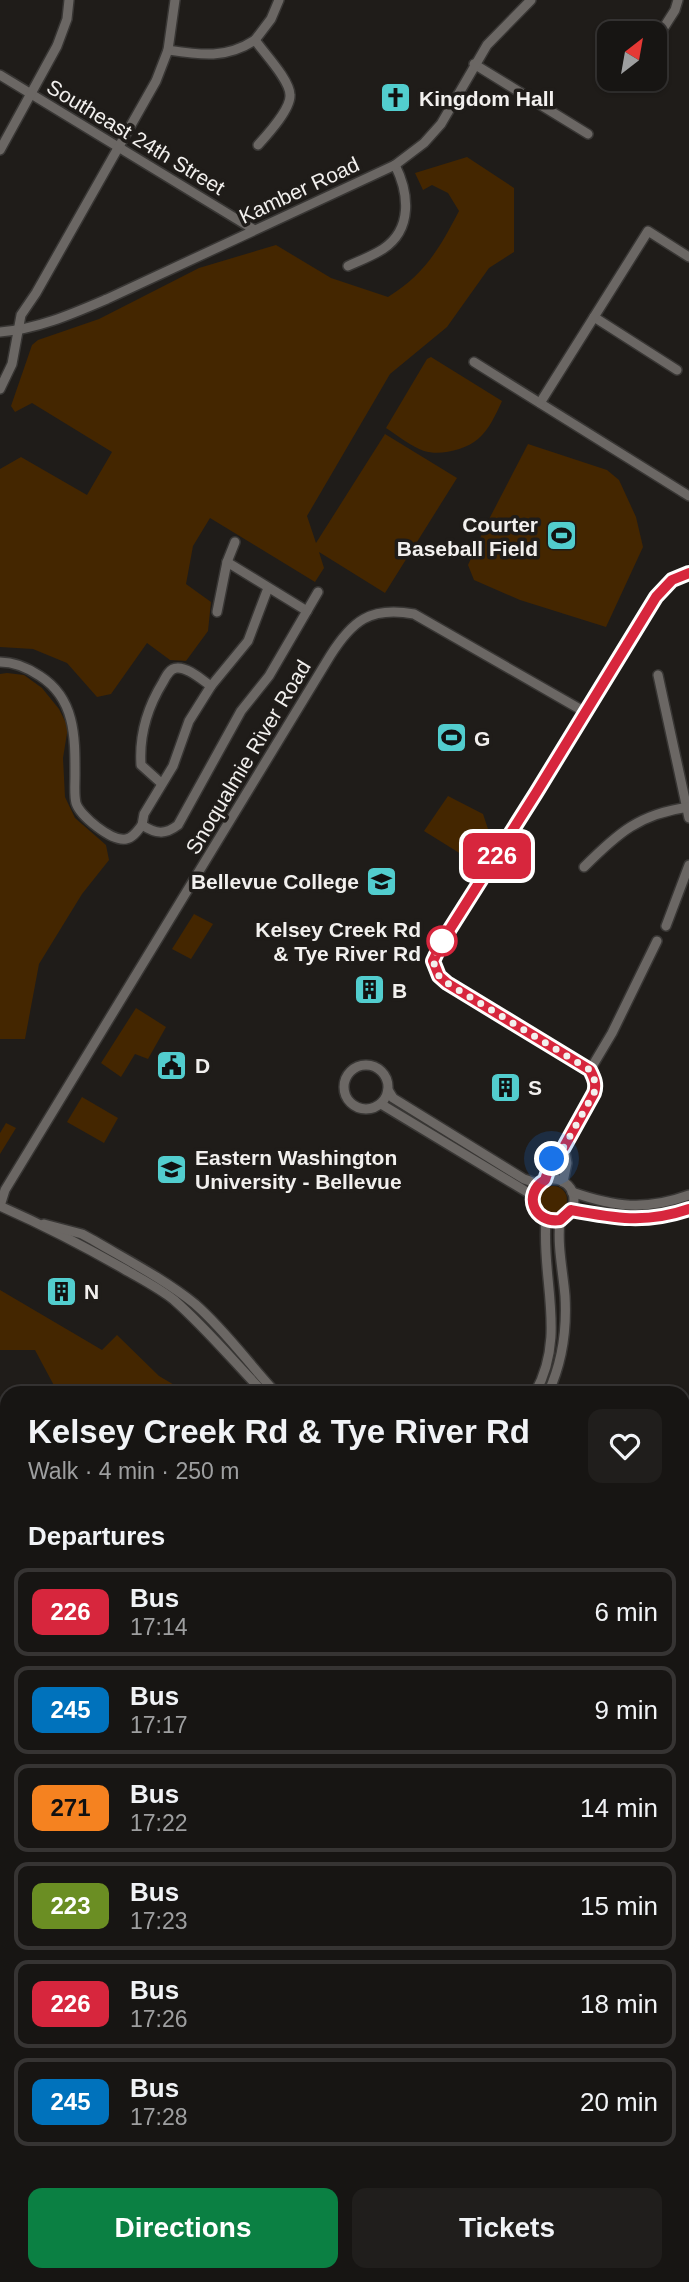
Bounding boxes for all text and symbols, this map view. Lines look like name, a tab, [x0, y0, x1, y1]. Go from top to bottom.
north arrow	[597, 21, 667, 91]
map controls	[597, 21, 667, 91]
street label: Southeast 24th Street	[43, 75, 229, 199]
church icon: Kingdom Hall	[379, 81, 413, 115]
place label: Kingdom Hall	[419, 87, 554, 110]
street label: Kamber Road	[235, 152, 363, 228]
place label: Courter Baseball Field	[397, 513, 538, 560]
sports icon: Courter Baseball Field	[544, 519, 578, 553]
street label: Snoqualmie River Road	[181, 656, 315, 858]
sports icon: G	[434, 721, 468, 755]
place label: G	[474, 727, 490, 750]
line badge: 226	[457, 833, 537, 879]
text: 226	[477, 842, 517, 869]
school or university icon: Bellevue College	[365, 864, 399, 898]
place label: Bellevue College	[191, 870, 359, 893]
place label: Kelsey Creek Rd & Tye River Rd	[255, 918, 421, 965]
marker: Kelsey Creek Rd & Tye River Rd	[427, 926, 457, 956]
building icon: B	[352, 973, 386, 1007]
place label: B	[392, 979, 407, 1002]
public building icon: D	[155, 1048, 189, 1082]
place label: D	[195, 1054, 210, 1077]
building icon: S	[488, 1070, 522, 1104]
place label: S	[528, 1076, 542, 1099]
your location	[534, 1141, 569, 1176]
place label: Eastern Washington University - Bellevue	[195, 1146, 402, 1193]
school or university icon: Eastern Washington University - Bellevue	[155, 1152, 189, 1186]
building icon: N	[44, 1274, 78, 1308]
place label: N	[84, 1280, 99, 1303]
button: heart	[588, 1409, 662, 1483]
text: Kelsey Creek Rd & Tye River Rd	[28, 1413, 530, 1450]
text: Walk · 4 min · 250 m	[28, 1458, 239, 1484]
text: Departures	[28, 1521, 165, 1551]
text: Bus	[130, 1583, 179, 1613]
text: 6 min	[594, 1597, 658, 1627]
text: 226	[50, 1598, 91, 1625]
text: 17:14	[130, 1614, 188, 1640]
text: Bus	[130, 1681, 179, 1711]
text: 9 min	[594, 1695, 658, 1725]
text: 245	[50, 1696, 91, 1723]
text: 17:17	[130, 1712, 188, 1738]
text: Bus	[130, 1779, 179, 1809]
text: 14 min	[580, 1793, 658, 1823]
text: 271	[50, 1794, 91, 1821]
text: 17:22	[130, 1810, 188, 1836]
text: Bus	[130, 1877, 179, 1907]
text: 15 min	[580, 1891, 658, 1921]
text: 223	[50, 1892, 91, 1919]
text: 17:23	[130, 1908, 188, 1934]
text: Bus	[130, 1975, 179, 2005]
text: 18 min	[580, 1989, 658, 2019]
text: 226	[50, 1990, 91, 2017]
text: 17:26	[130, 2006, 188, 2032]
text: Bus	[130, 2073, 179, 2103]
text: 20 min	[580, 2087, 658, 2117]
text: 245	[50, 2088, 91, 2115]
text: 17:28	[130, 2104, 188, 2130]
button: Directions	[28, 2188, 338, 2268]
button: Tickets	[352, 2188, 662, 2268]

